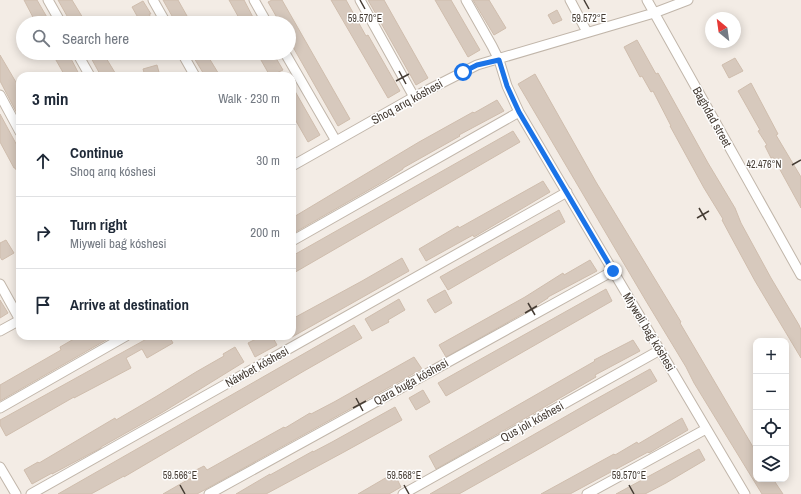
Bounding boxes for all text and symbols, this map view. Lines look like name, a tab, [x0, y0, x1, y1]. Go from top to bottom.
text: 59.570°E	[348, 12, 382, 25]
text: 59.572°E	[572, 12, 606, 25]
north arrow	[705, 12, 741, 48]
search box	[16, 16, 296, 60]
icon: search	[30, 27, 52, 49]
text: Search here	[62, 28, 129, 49]
route start	[454, 63, 472, 81]
street label: Shoq arıq kóshesi	[368, 76, 446, 128]
street label: Baghdad street	[689, 84, 735, 150]
text: 3 min	[32, 87, 68, 110]
text: Walk · 230 m	[218, 90, 280, 107]
text: Continue	[70, 142, 123, 163]
icon: ahead	[32, 150, 54, 172]
text: 30 m	[256, 152, 280, 169]
text: 42.476°N	[747, 158, 782, 171]
text: Shoq arıq kóshesi	[70, 163, 156, 180]
text: Turn right	[70, 214, 127, 235]
icon: right	[32, 222, 54, 244]
text: 200 m	[250, 224, 280, 241]
text: Miyweli baǵ kóshesi	[70, 235, 167, 252]
route end	[604, 262, 622, 280]
street label: Miyweli baǵ kóshesi	[619, 290, 679, 374]
icon: arrive	[32, 294, 54, 316]
text: Arrive at destination	[70, 294, 189, 315]
map controls	[753, 338, 789, 482]
button: +	[753, 338, 789, 374]
street label: Náwbet kóshesi	[223, 343, 291, 391]
street label: Qara buǵa kóshesi	[371, 355, 451, 409]
button: −	[753, 374, 789, 410]
street label: Qus jolı kóshesi	[498, 398, 566, 446]
button: locate	[753, 410, 789, 446]
button: layers	[753, 446, 789, 482]
text: 59.566°E	[163, 469, 197, 482]
text: 59.568°E	[387, 469, 421, 482]
text: 59.570°E	[612, 469, 646, 482]

